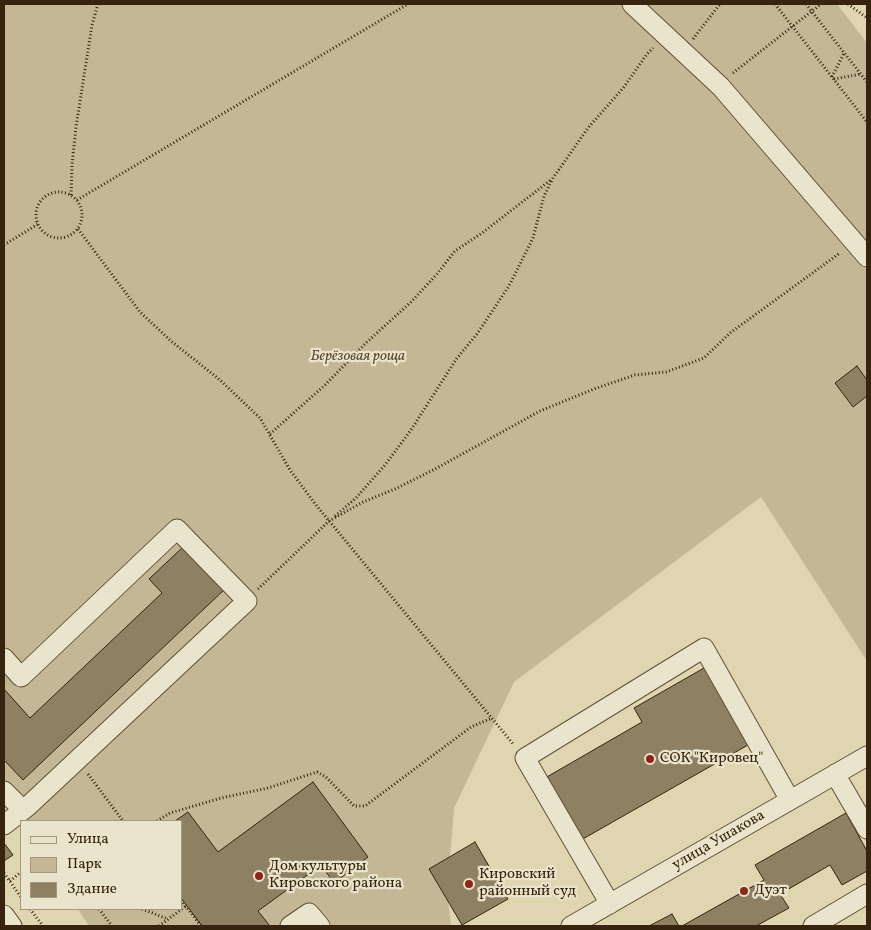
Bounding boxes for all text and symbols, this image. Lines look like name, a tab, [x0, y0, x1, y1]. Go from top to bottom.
park label: Берёзовая роща	[311, 348, 405, 366]
place label: СОК "Кировец"	[660, 750, 764, 768]
marker: СОК "Кировец"	[644, 753, 656, 765]
street label: улица Ушакова	[669, 807, 769, 875]
legend	[20, 820, 182, 910]
text: Улица	[67, 829, 109, 850]
text: Парк	[67, 854, 102, 875]
place label: Дом культуры Кировского района	[269, 858, 402, 893]
place label: Кировский районный суд	[479, 866, 576, 901]
marker: Дом культуры Кировского района	[253, 870, 265, 882]
marker: Кировский районный суд	[463, 878, 475, 890]
text: Здание	[67, 879, 117, 900]
place label: Дуэт	[754, 882, 787, 900]
marker: Дуэт	[738, 885, 750, 897]

